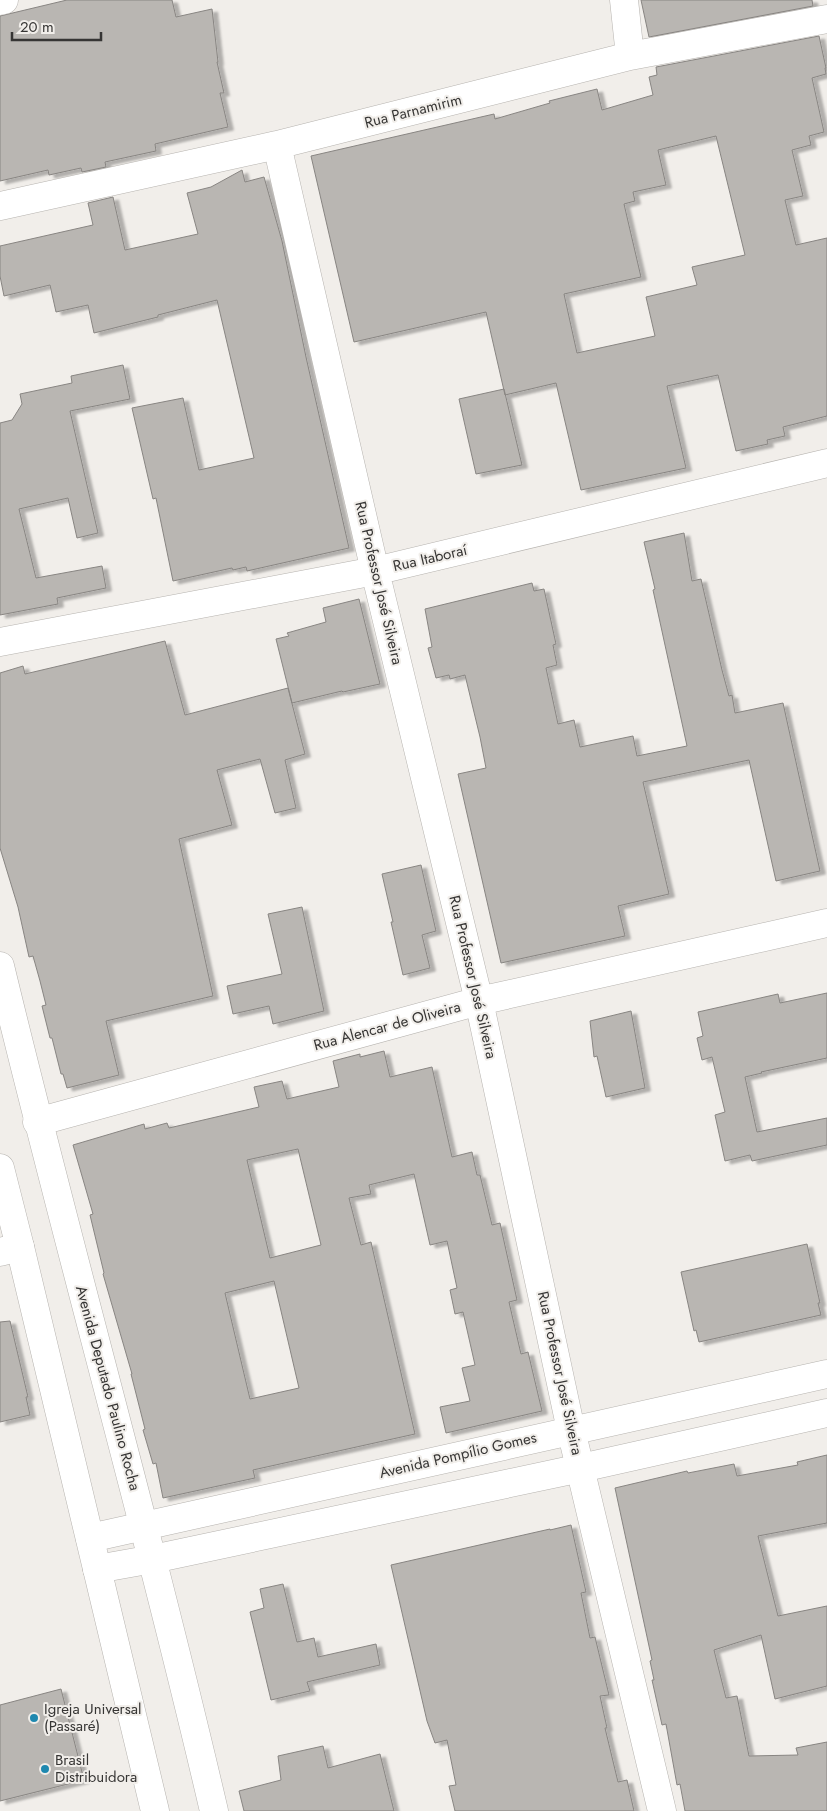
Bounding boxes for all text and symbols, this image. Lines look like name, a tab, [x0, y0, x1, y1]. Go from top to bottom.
scale bar	[12, 10, 101, 42]
text: 20 m	[20, 16, 54, 38]
street label: Rua Parnamirim	[362, 88, 464, 134]
street label: Rua Professor José Silveira	[350, 499, 408, 667]
street label: Rua Itaboraí	[391, 539, 470, 577]
street label: Rua Professor José Silveira	[444, 893, 502, 1061]
street label: Rua Alencar de Oliveira	[311, 996, 463, 1056]
street label: Avenida Deputado Paulino Rocha	[70, 1283, 146, 1493]
street label: Rua Professor José Silveira	[532, 1289, 588, 1457]
street label: Avenida Pompílio Gomes	[377, 1426, 539, 1484]
place label: Igreja Universal (Passaré)	[44, 1698, 141, 1737]
marker: Igreja Universal (Passaré)	[28, 1712, 40, 1724]
place label: Brasil Distribuidora	[55, 1749, 137, 1788]
marker: Brasil Distribuidora	[39, 1763, 51, 1775]

